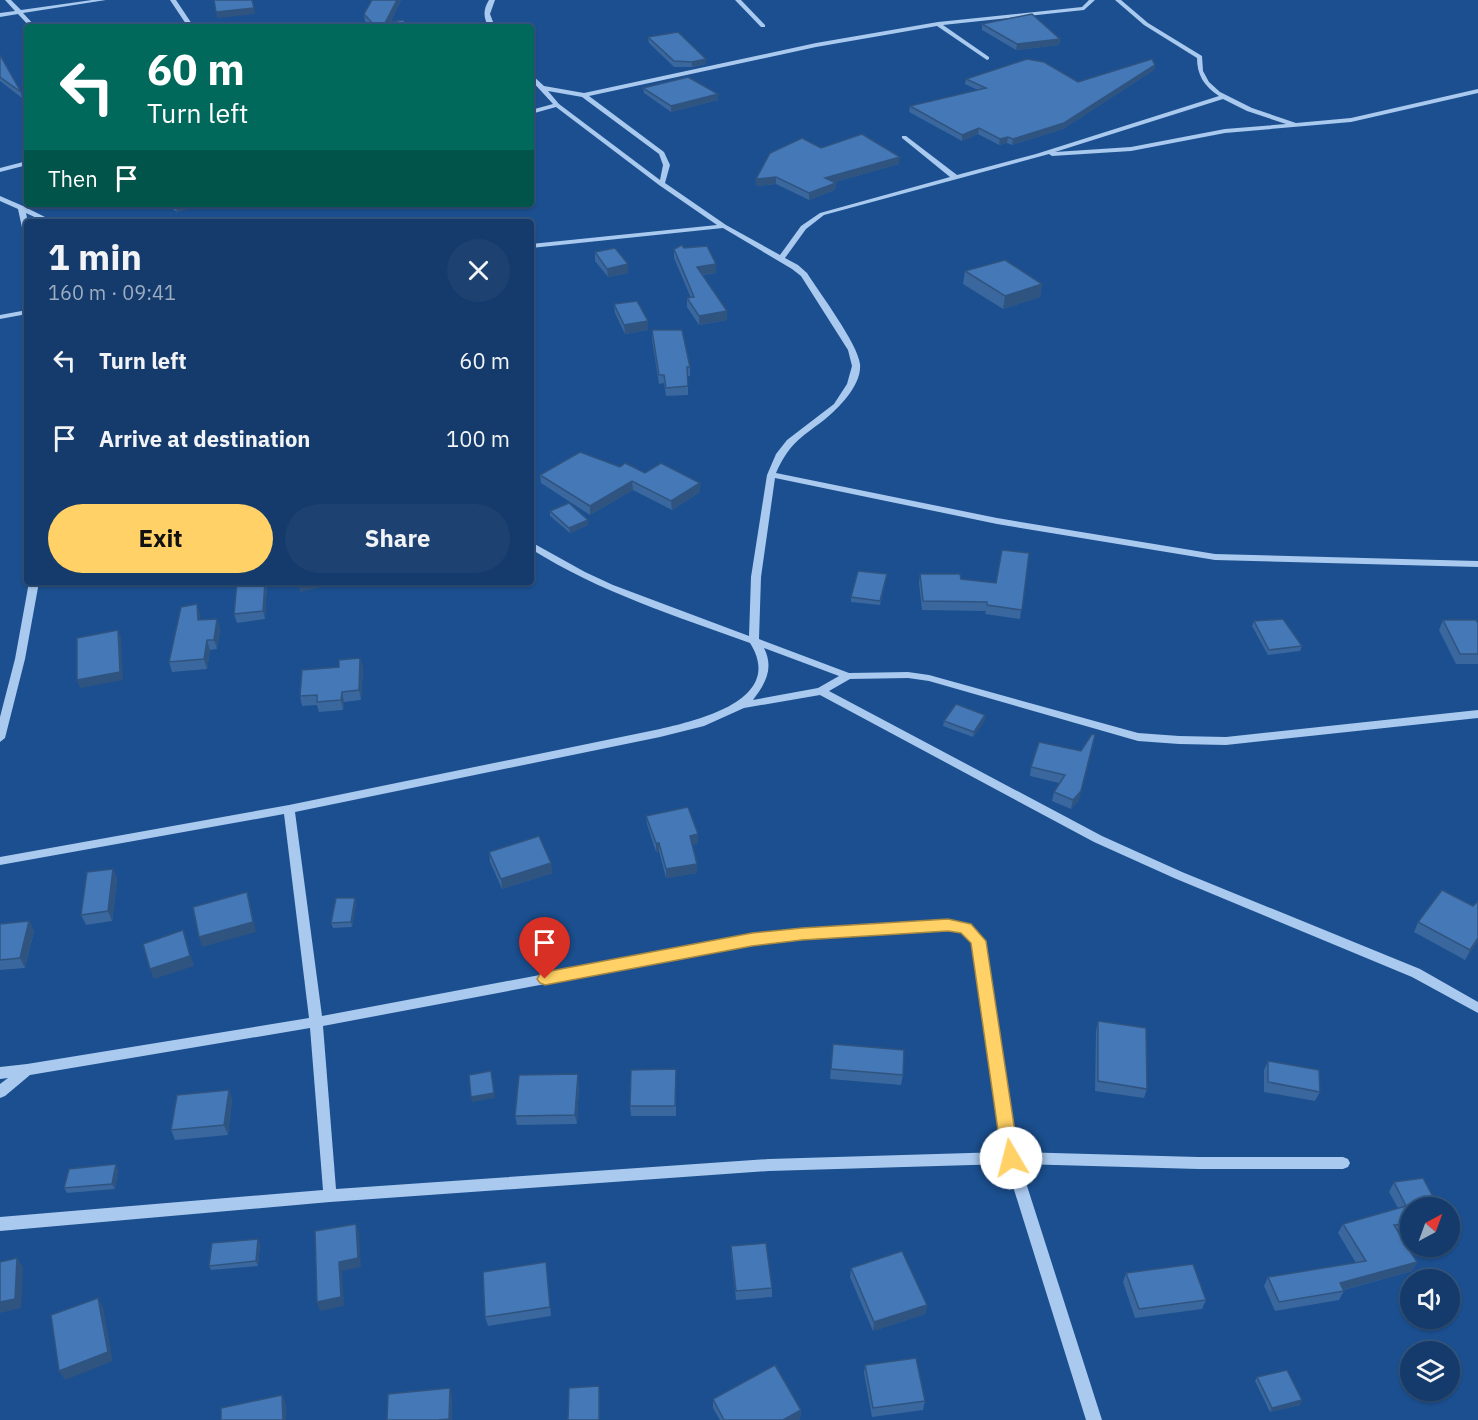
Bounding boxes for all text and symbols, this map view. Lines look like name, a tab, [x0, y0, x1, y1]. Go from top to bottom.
text: 60 m	[147, 42, 245, 97]
icon: left	[48, 48, 126, 126]
text: Turn left	[147, 95, 248, 130]
icon: arrive	[110, 162, 143, 195]
text: Then	[48, 164, 98, 193]
text: 1 min	[48, 233, 142, 280]
button: close	[447, 239, 510, 302]
text: 160 m · 09:41	[48, 279, 176, 306]
icon: left	[48, 344, 81, 377]
text: Turn left	[99, 346, 187, 375]
text: 60 m	[459, 346, 510, 375]
icon: arrive	[48, 422, 81, 455]
text: Arrive at destination	[99, 424, 310, 453]
text: 100 m	[446, 424, 510, 453]
button: Exit	[48, 504, 273, 573]
button: Share	[285, 504, 510, 573]
pin	[519, 917, 570, 979]
icon: arrive	[528, 926, 561, 959]
position arrow	[979, 1126, 1043, 1190]
north arrow	[1400, 1197, 1460, 1257]
map controls	[1400, 1197, 1460, 1401]
button: sound	[1400, 1269, 1460, 1329]
button: layers	[1400, 1341, 1460, 1401]

